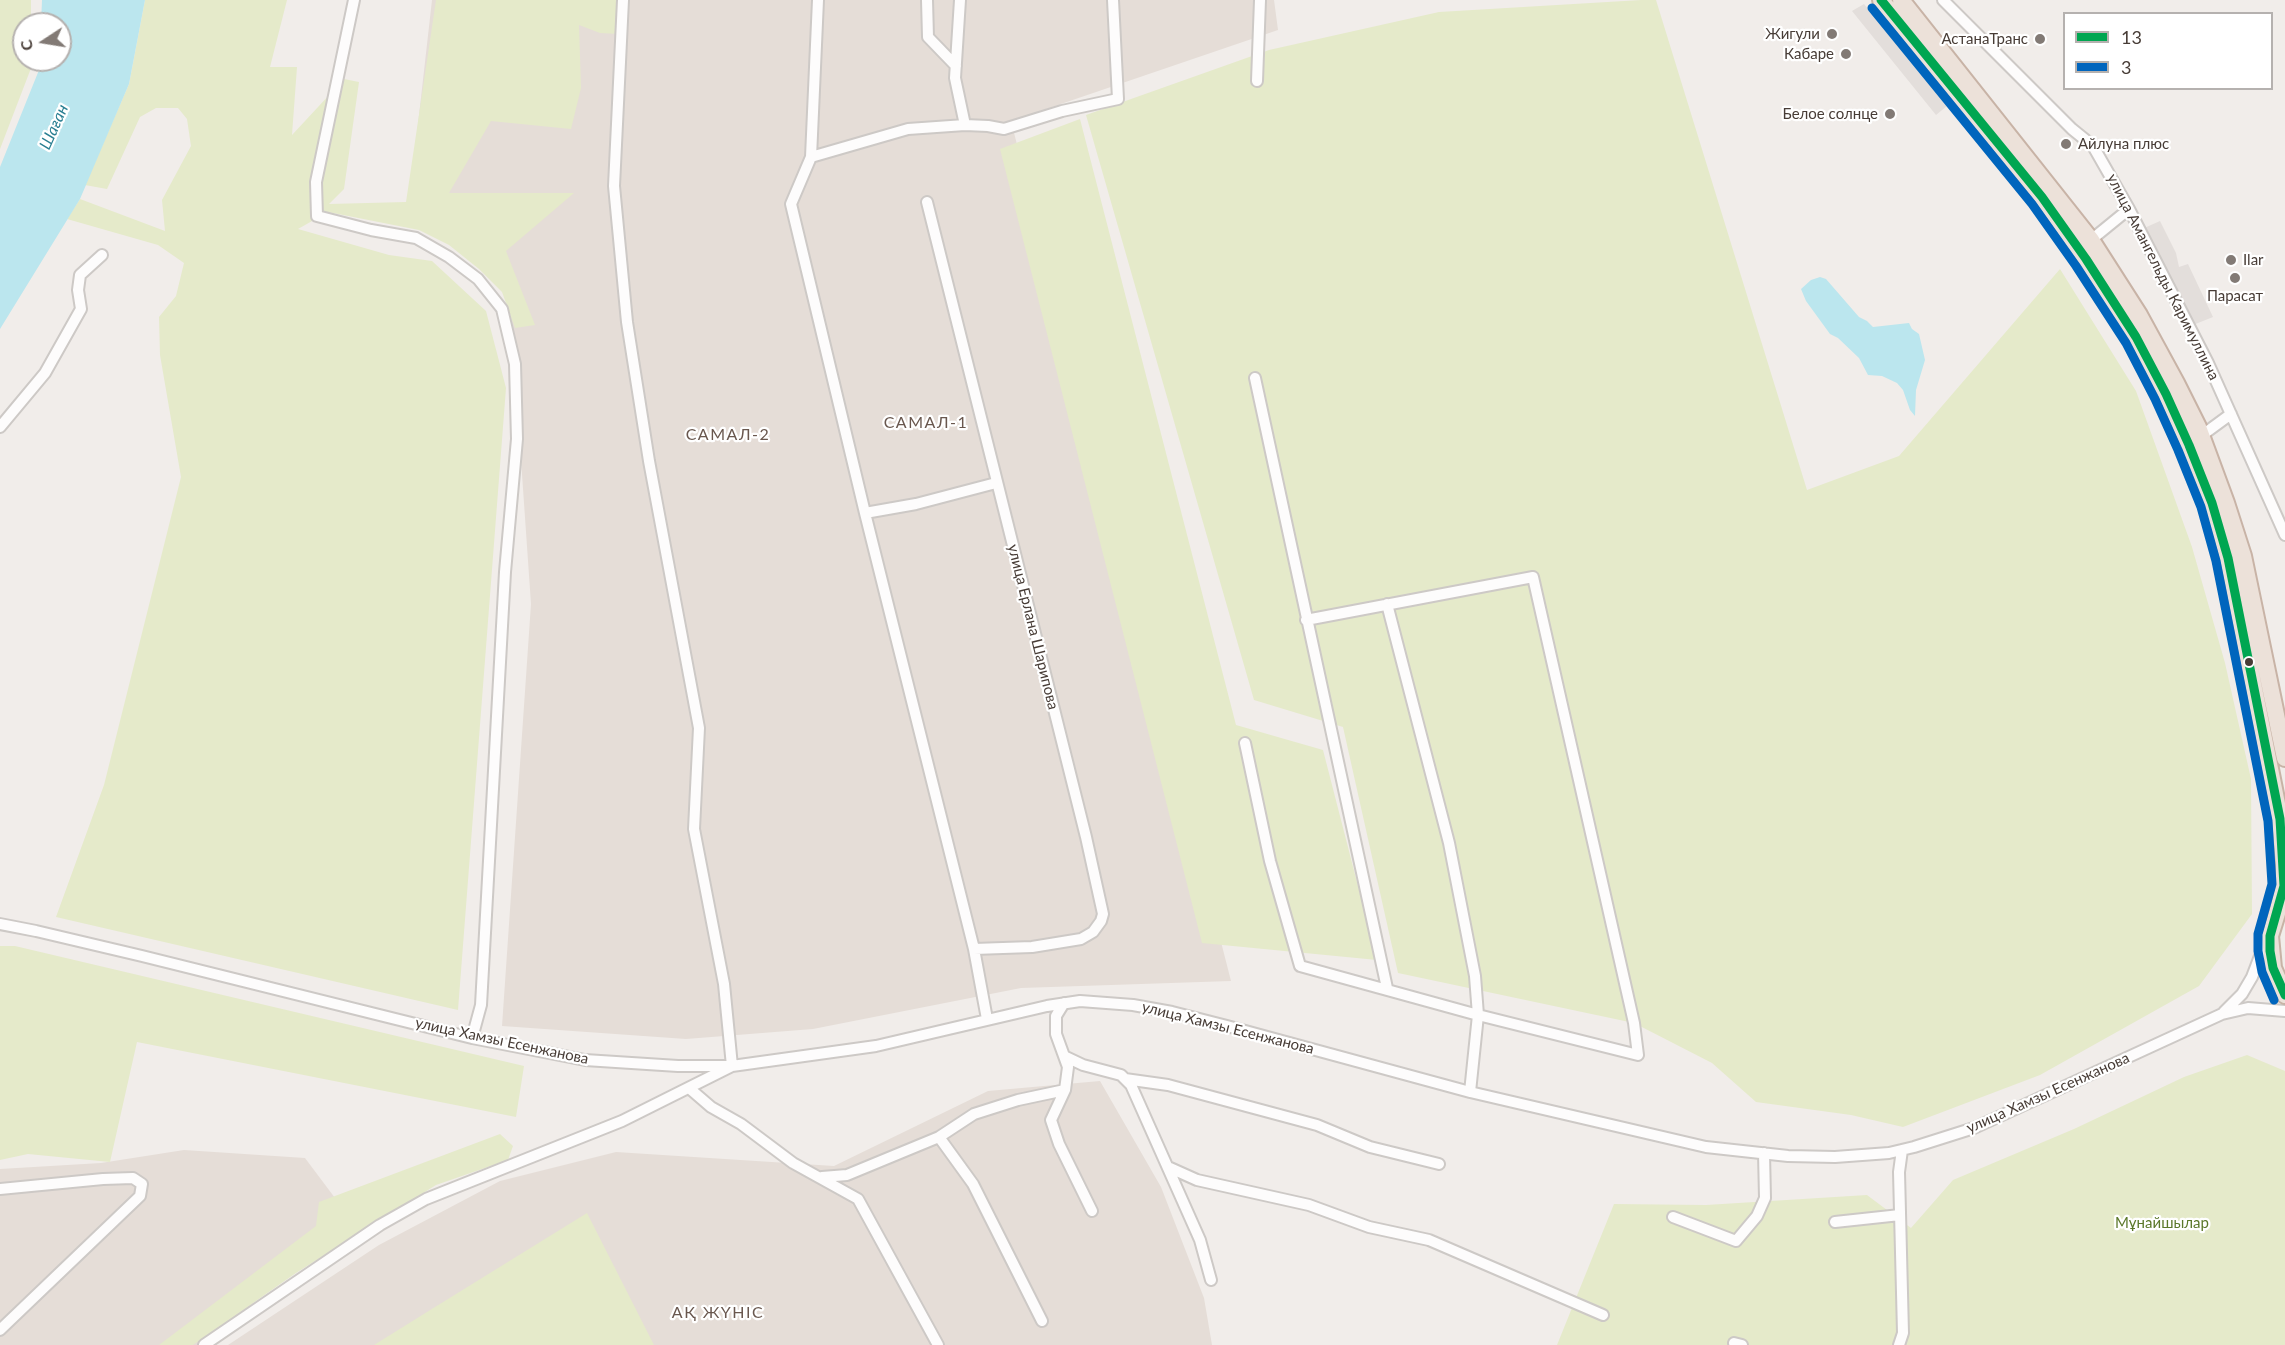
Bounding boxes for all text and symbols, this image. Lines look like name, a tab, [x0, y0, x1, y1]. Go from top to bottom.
north arrow	[12, 12, 72, 72]
legend	[2063, 12, 2273, 90]
place label: Жигули	[1765, 25, 1820, 43]
text: 13	[2121, 26, 2142, 48]
marker: Жигули	[1825, 27, 1839, 41]
place label: АстанаТранс	[1941, 30, 2028, 48]
marker: АстанаТранс	[2033, 32, 2047, 46]
text: С	[15, 38, 36, 53]
place label: Кабаре	[1784, 45, 1834, 63]
marker: Кабаре	[1839, 47, 1853, 61]
text: 3	[2121, 56, 2131, 78]
water label: Шаған	[36, 101, 72, 153]
place label: Белое солнце	[1782, 105, 1878, 123]
marker: Белое солнце	[1883, 107, 1897, 121]
place label: Айлуна плюс	[2078, 135, 2169, 153]
marker: Айлуна плюс	[2059, 137, 2073, 151]
street label: улица Амангельды Каримуллина	[2103, 171, 2223, 383]
place label: Ilar	[2243, 251, 2264, 269]
marker: Ilar	[2224, 253, 2238, 267]
marker: Парасат	[2228, 271, 2242, 285]
place label: Парасат	[2207, 287, 2263, 305]
district label: САМАЛ-1	[884, 413, 968, 433]
district label: САМАЛ-2	[686, 425, 770, 445]
street label: улица Ерлана Шарипова	[1004, 543, 1062, 711]
unlabelled marker	[2243, 656, 2255, 668]
street label: улица Хамзы Есенжанова	[1140, 998, 1316, 1058]
street label: улица Хамзы Есенжанова	[414, 1014, 590, 1068]
street label: улица Хамзы Есенжанова	[1964, 1049, 2132, 1137]
park label: Мұнайшылар	[2115, 1214, 2209, 1232]
district label: АҚ ЖҮНІС	[672, 1303, 764, 1323]

